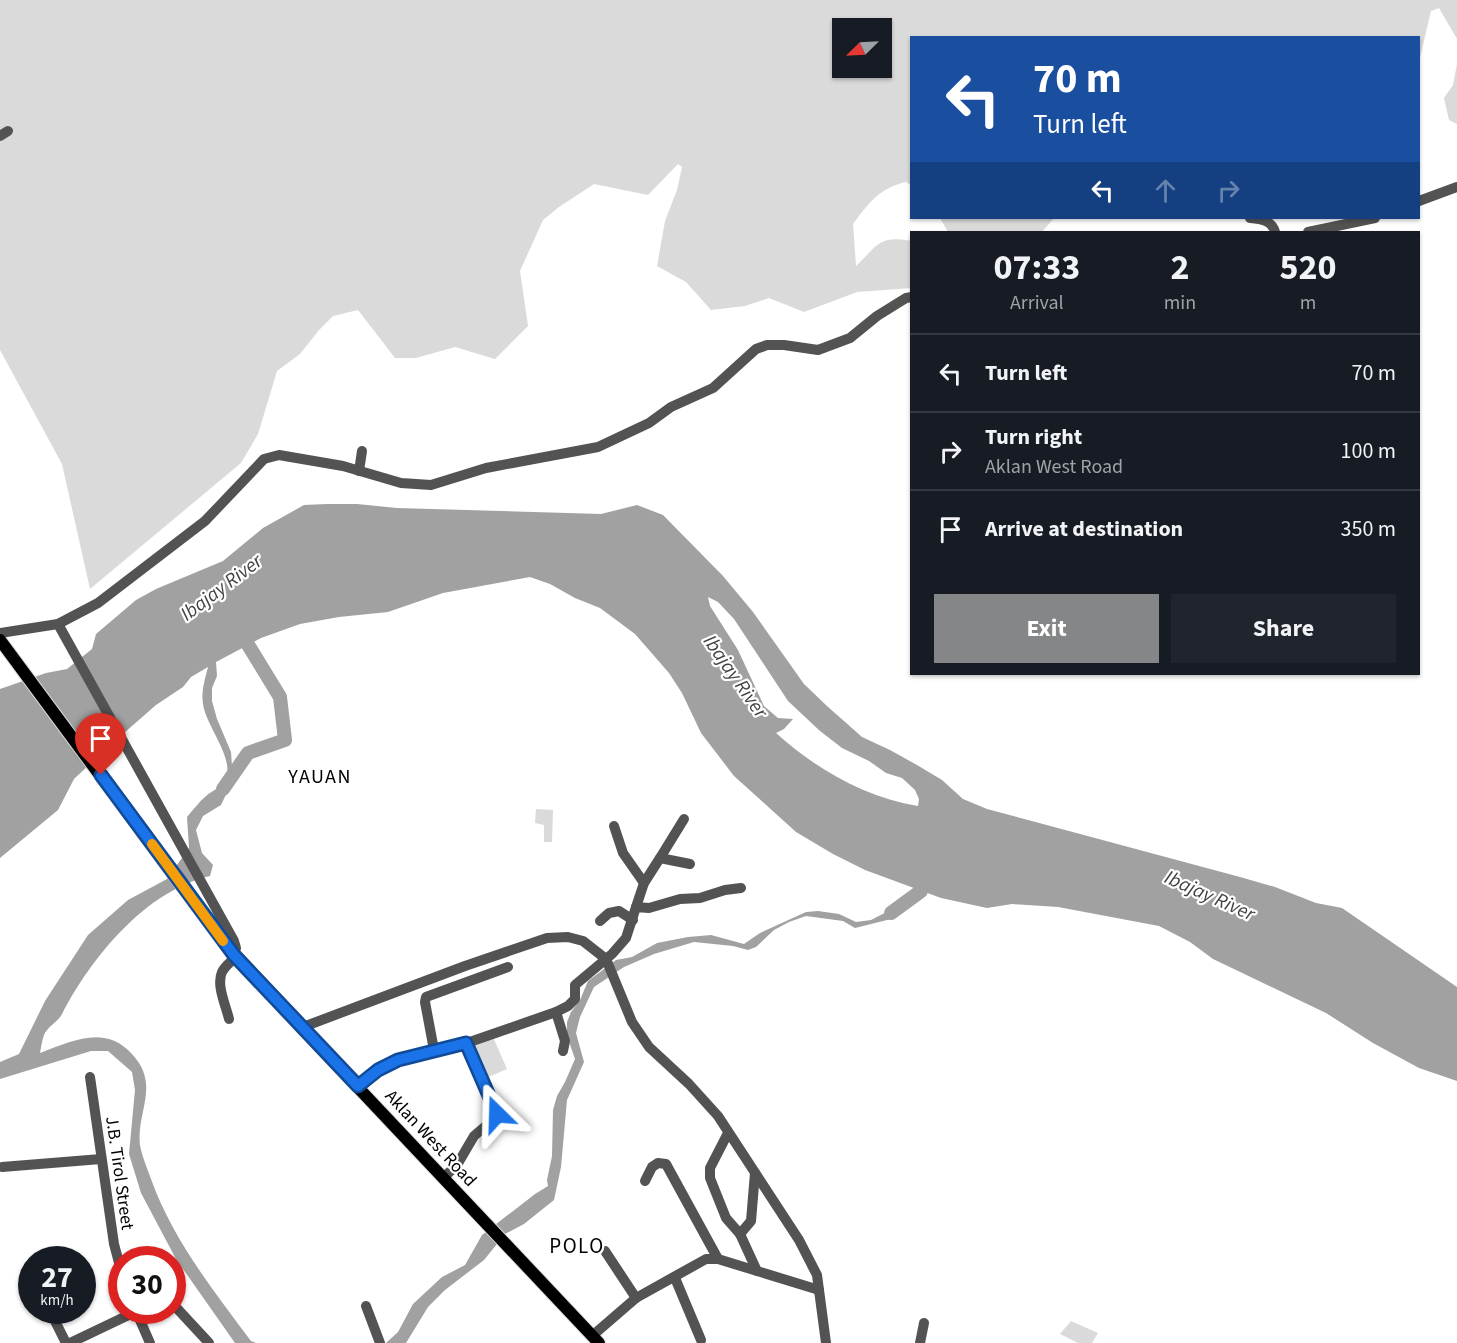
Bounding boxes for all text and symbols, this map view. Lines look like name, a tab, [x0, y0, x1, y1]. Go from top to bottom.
north arrow	[832, 18, 892, 78]
map controls	[832, 18, 892, 78]
text: 70 m	[1033, 49, 1122, 109]
icon: left	[934, 60, 1012, 138]
text: Turn left	[1033, 105, 1127, 144]
icon: left	[1086, 174, 1119, 207]
icon: ahead	[1149, 174, 1182, 207]
icon: right	[1212, 174, 1245, 207]
text: 07:33	[993, 242, 1080, 293]
text: 2	[1170, 242, 1189, 293]
text: 520	[1280, 242, 1337, 293]
text: Arrival	[1010, 289, 1064, 317]
text: min	[1164, 289, 1196, 317]
text: m	[1300, 289, 1316, 317]
icon: left	[934, 357, 967, 390]
text: Turn left	[985, 357, 1067, 389]
text: 70 m	[1351, 357, 1396, 389]
text: Turn right	[985, 421, 1082, 453]
icon: right	[934, 435, 967, 468]
text: 100 m	[1341, 435, 1396, 467]
text: Aklan West Road	[985, 453, 1123, 481]
icon: arrive	[934, 513, 967, 546]
text: Arrive at destination	[985, 513, 1183, 545]
text: 350 m	[1341, 513, 1396, 545]
water label: Ibajay River	[175, 547, 269, 628]
button: Exit	[934, 594, 1159, 663]
button: Share	[1171, 594, 1396, 663]
water label: Ibajay River	[696, 629, 775, 725]
pin	[75, 713, 126, 775]
icon: arrive	[84, 722, 117, 755]
district label: YAUAN	[287, 763, 352, 791]
water label: Ibajay River	[1160, 864, 1260, 929]
position arrow	[465, 1082, 529, 1146]
street label: Aklan West Road	[379, 1084, 482, 1192]
street label: J.B. Tirol Street	[99, 1115, 140, 1232]
district label: POLO	[549, 1231, 605, 1261]
speed limit sign: 30	[108, 1246, 186, 1324]
text: 27	[41, 1256, 73, 1299]
text: km/h	[40, 1290, 74, 1311]

